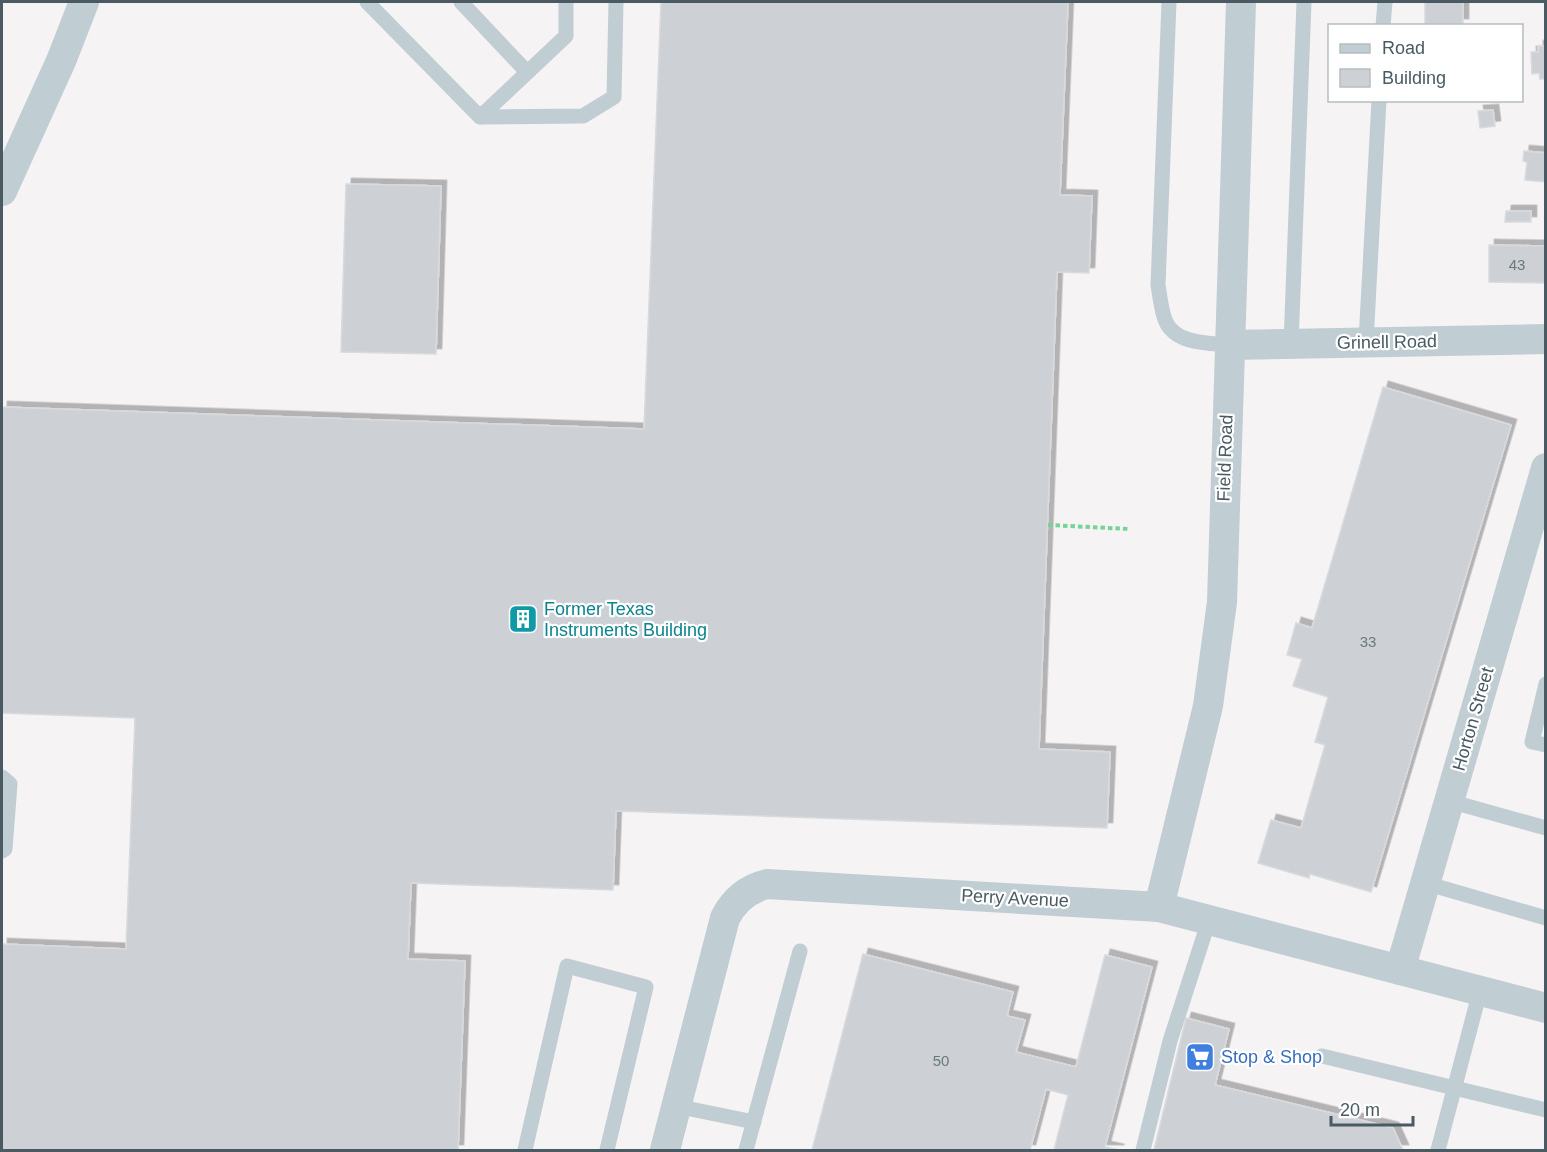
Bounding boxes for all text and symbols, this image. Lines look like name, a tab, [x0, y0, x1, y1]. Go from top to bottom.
legend	[1328, 24, 1523, 102]
text: Road	[1382, 38, 1425, 58]
text: Building	[1382, 68, 1446, 88]
house number: 43	[1509, 256, 1525, 273]
street label: Grinell Road	[1337, 331, 1437, 353]
street label: Field Road	[1213, 414, 1237, 502]
place label: Former Texas Instruments Building	[544, 599, 707, 640]
building icon: Former Texas Instruments Building	[507, 603, 539, 635]
house number: 33	[1360, 633, 1376, 650]
street label: Horton Street	[1449, 665, 1497, 773]
street label: Perry Avenue	[961, 885, 1069, 911]
supermarket icon: Stop & Shop	[1184, 1041, 1216, 1073]
place label: Stop & Shop	[1221, 1047, 1322, 1067]
house number: 50	[933, 1052, 949, 1069]
scale bar	[1331, 1089, 1414, 1127]
text: 20 m	[1340, 1100, 1380, 1120]

